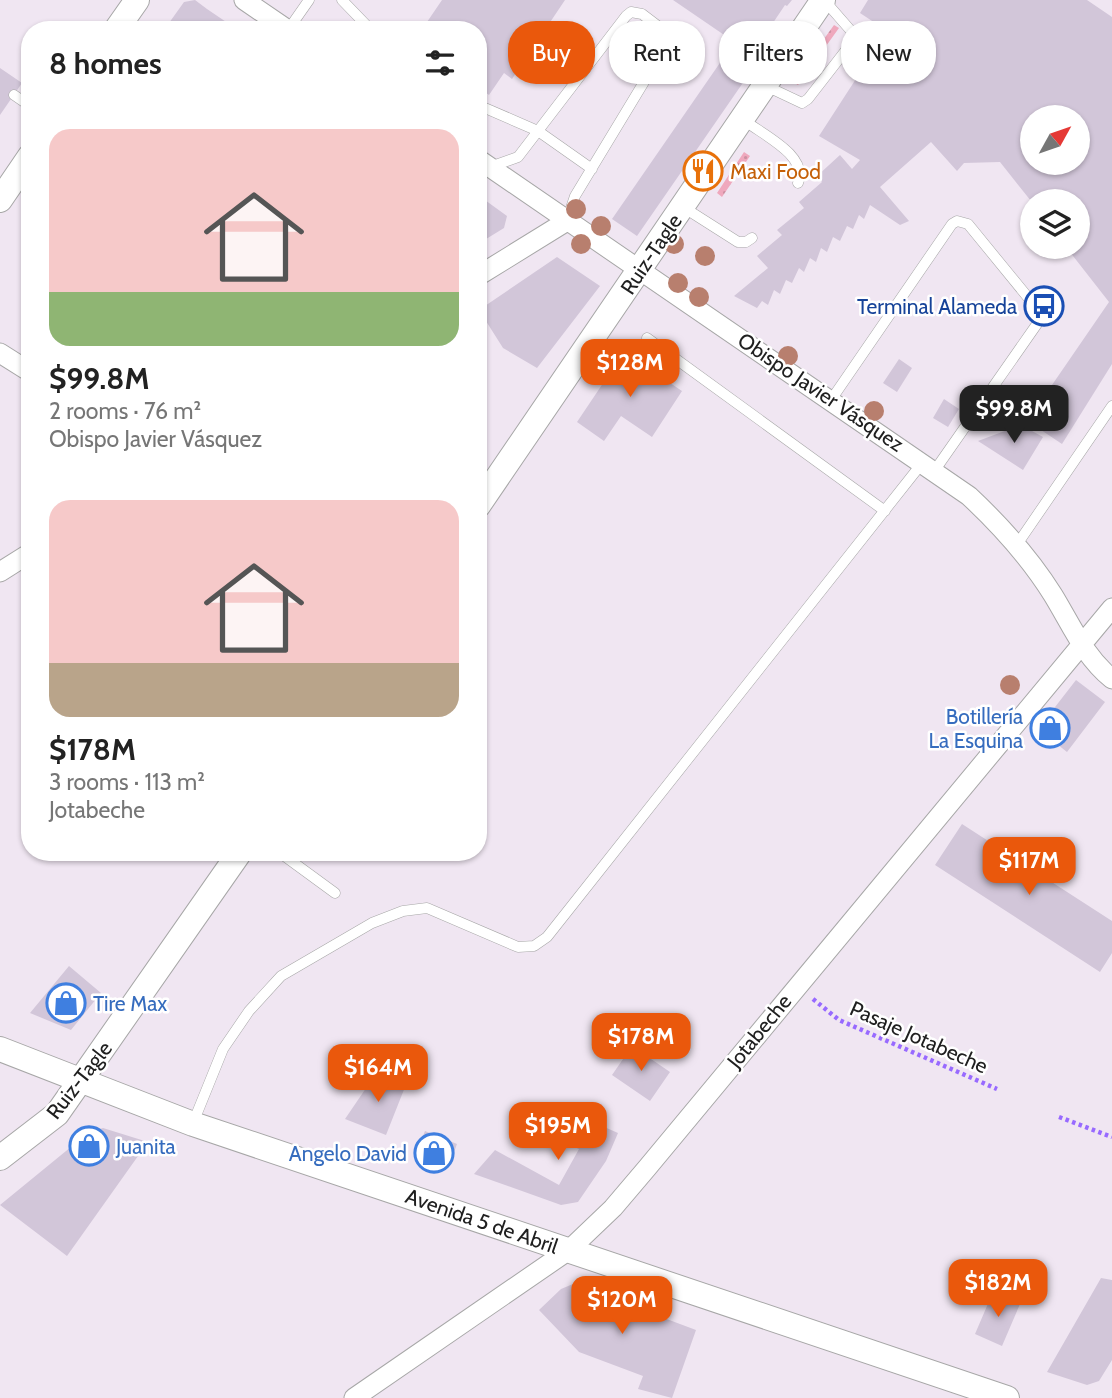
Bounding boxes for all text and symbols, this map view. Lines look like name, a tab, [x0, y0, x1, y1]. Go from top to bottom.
chip: Buy	[508, 21, 595, 84]
chip: Rent	[609, 21, 705, 84]
chip: Filters	[719, 21, 827, 84]
chip: New	[841, 21, 936, 84]
icon: filters	[421, 44, 459, 82]
text: 8 homes	[49, 45, 162, 82]
north arrow	[1020, 105, 1090, 175]
map controls	[1020, 105, 1090, 259]
restaurant icon: Maxi Food	[682, 150, 724, 192]
place label: Maxi Food	[730, 159, 821, 184]
icon: home	[191, 174, 317, 300]
button: layers	[1020, 189, 1090, 259]
street label: Ruiz-Tagle	[615, 209, 687, 299]
bus stop icon: Terminal Alameda	[1023, 285, 1065, 327]
place label: Terminal Alameda	[857, 294, 1017, 319]
street label: Obispo Javier Vásquez	[733, 327, 909, 457]
pin: $128M	[581, 340, 679, 399]
text: $128M	[596, 348, 664, 376]
text: $99.8M	[49, 360, 149, 397]
pin: $99.8M	[957, 386, 1071, 445]
text: $99.8M	[976, 394, 1052, 422]
text: 2 rooms · 76 m²	[49, 397, 201, 425]
text: Obispo Javier Vásquez	[49, 425, 262, 453]
icon: home	[191, 545, 317, 671]
place label: Botillería La Esquina	[928, 704, 1023, 753]
shop icon: Botillería La Esquina	[1029, 707, 1071, 749]
text: $178M	[49, 731, 136, 768]
text: 3 rooms · 113 m²	[49, 768, 205, 796]
text: Jotabeche	[49, 796, 145, 824]
pin: $117M	[980, 838, 1078, 897]
text: $117M	[999, 846, 1059, 874]
shop icon: Tire Max	[45, 982, 87, 1024]
street label: Jotabeche	[721, 989, 796, 1074]
place label: Tire Max	[93, 991, 167, 1016]
street label: Pasaje Jotabeche	[846, 995, 992, 1080]
pin: $178M	[592, 1014, 690, 1073]
text: $178M	[608, 1022, 674, 1050]
street label: Ruiz-Tagle	[41, 1036, 117, 1124]
pin: $164M	[329, 1044, 427, 1104]
text: $164M	[344, 1053, 412, 1081]
pin: $195M	[509, 1102, 607, 1162]
text: $195M	[525, 1111, 591, 1139]
shop icon: Juanita	[68, 1125, 110, 1167]
shop icon: Angelo David	[413, 1132, 455, 1174]
place label: Juanita	[115, 1134, 176, 1159]
place label: Angelo David	[289, 1141, 407, 1166]
street label: Avenida 5 de Abril	[402, 1183, 562, 1259]
pin: $182M	[949, 1260, 1047, 1319]
text: $182M	[964, 1268, 1032, 1296]
pin: $120M	[573, 1276, 671, 1336]
text: $120M	[587, 1285, 657, 1313]

